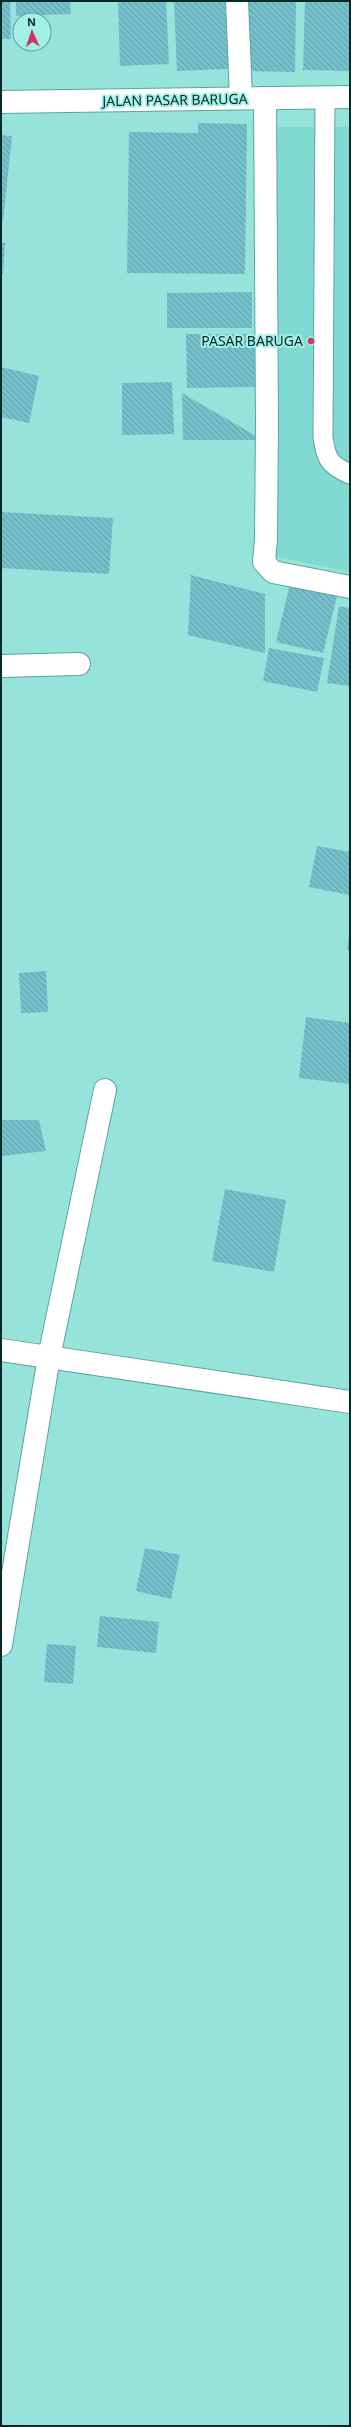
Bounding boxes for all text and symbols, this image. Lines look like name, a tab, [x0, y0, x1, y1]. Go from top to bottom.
north arrow	[12, 12, 52, 52]
text: N	[27, 14, 36, 29]
street label: JALAN PASAR BARUGA	[100, 89, 248, 110]
place label: PASAR BARUGA	[201, 331, 303, 350]
marker: PASAR BARUGA	[306, 336, 316, 346]

